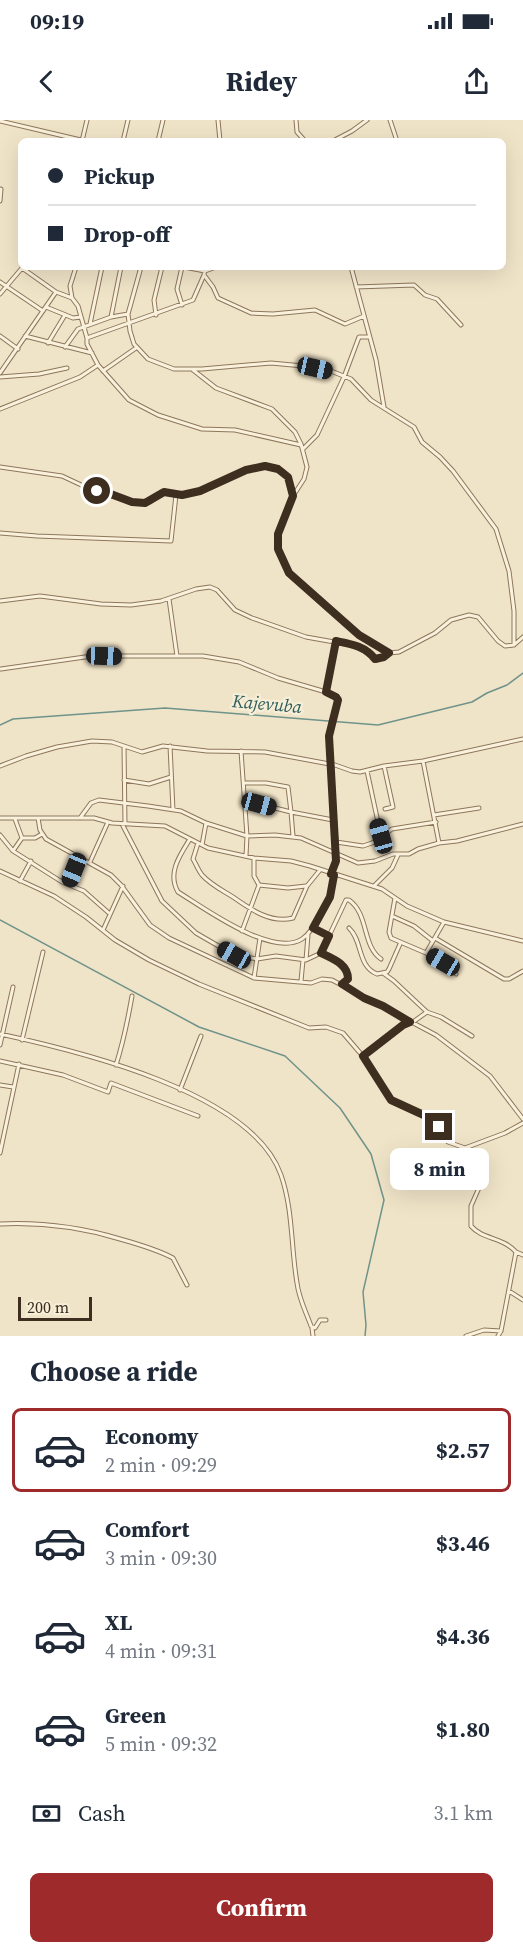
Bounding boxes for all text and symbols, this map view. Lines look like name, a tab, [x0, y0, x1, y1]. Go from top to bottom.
text: 09:19	[30, 6, 84, 36]
text: Ridey	[226, 63, 297, 100]
icon: back	[30, 65, 63, 98]
icon: share	[460, 65, 493, 98]
text: Pickup	[84, 161, 155, 191]
text: Drop-off	[84, 219, 170, 249]
car	[295, 355, 335, 381]
route start	[83, 477, 110, 504]
car	[86, 646, 122, 666]
water label: Kajevuba	[230, 688, 303, 719]
car	[239, 791, 279, 817]
car	[367, 816, 395, 856]
car	[59, 850, 89, 890]
car	[214, 938, 254, 972]
car	[423, 945, 463, 979]
route end	[425, 1113, 452, 1140]
callout: 8 min	[390, 1148, 488, 1190]
text: 8 min	[414, 1155, 465, 1183]
scale bar	[18, 1294, 92, 1322]
text: 200 m	[27, 1296, 69, 1318]
text: Choose a ride	[30, 1353, 198, 1390]
text: Economy	[105, 1421, 199, 1451]
icon: car	[33, 1423, 87, 1477]
text: $2.57	[436, 1435, 490, 1465]
text: 2 min · 09:29	[105, 1451, 217, 1479]
text: Comfort	[105, 1514, 189, 1544]
icon: car	[33, 1516, 87, 1570]
text: $3.46	[436, 1528, 490, 1558]
text: 3 min · 09:30	[105, 1544, 217, 1572]
text: XL	[105, 1607, 132, 1637]
icon: car	[33, 1609, 87, 1663]
text: $4.36	[436, 1621, 490, 1651]
text: 4 min · 09:31	[105, 1637, 217, 1665]
text: Green	[105, 1700, 166, 1730]
icon: car	[33, 1702, 87, 1756]
text: $1.80	[436, 1714, 490, 1744]
text: 5 min · 09:32	[105, 1730, 217, 1758]
icon: cash	[30, 1797, 63, 1830]
text: Cash	[78, 1798, 126, 1828]
text: 3.1 km	[433, 1799, 493, 1827]
button: Confirm	[30, 1873, 493, 1942]

